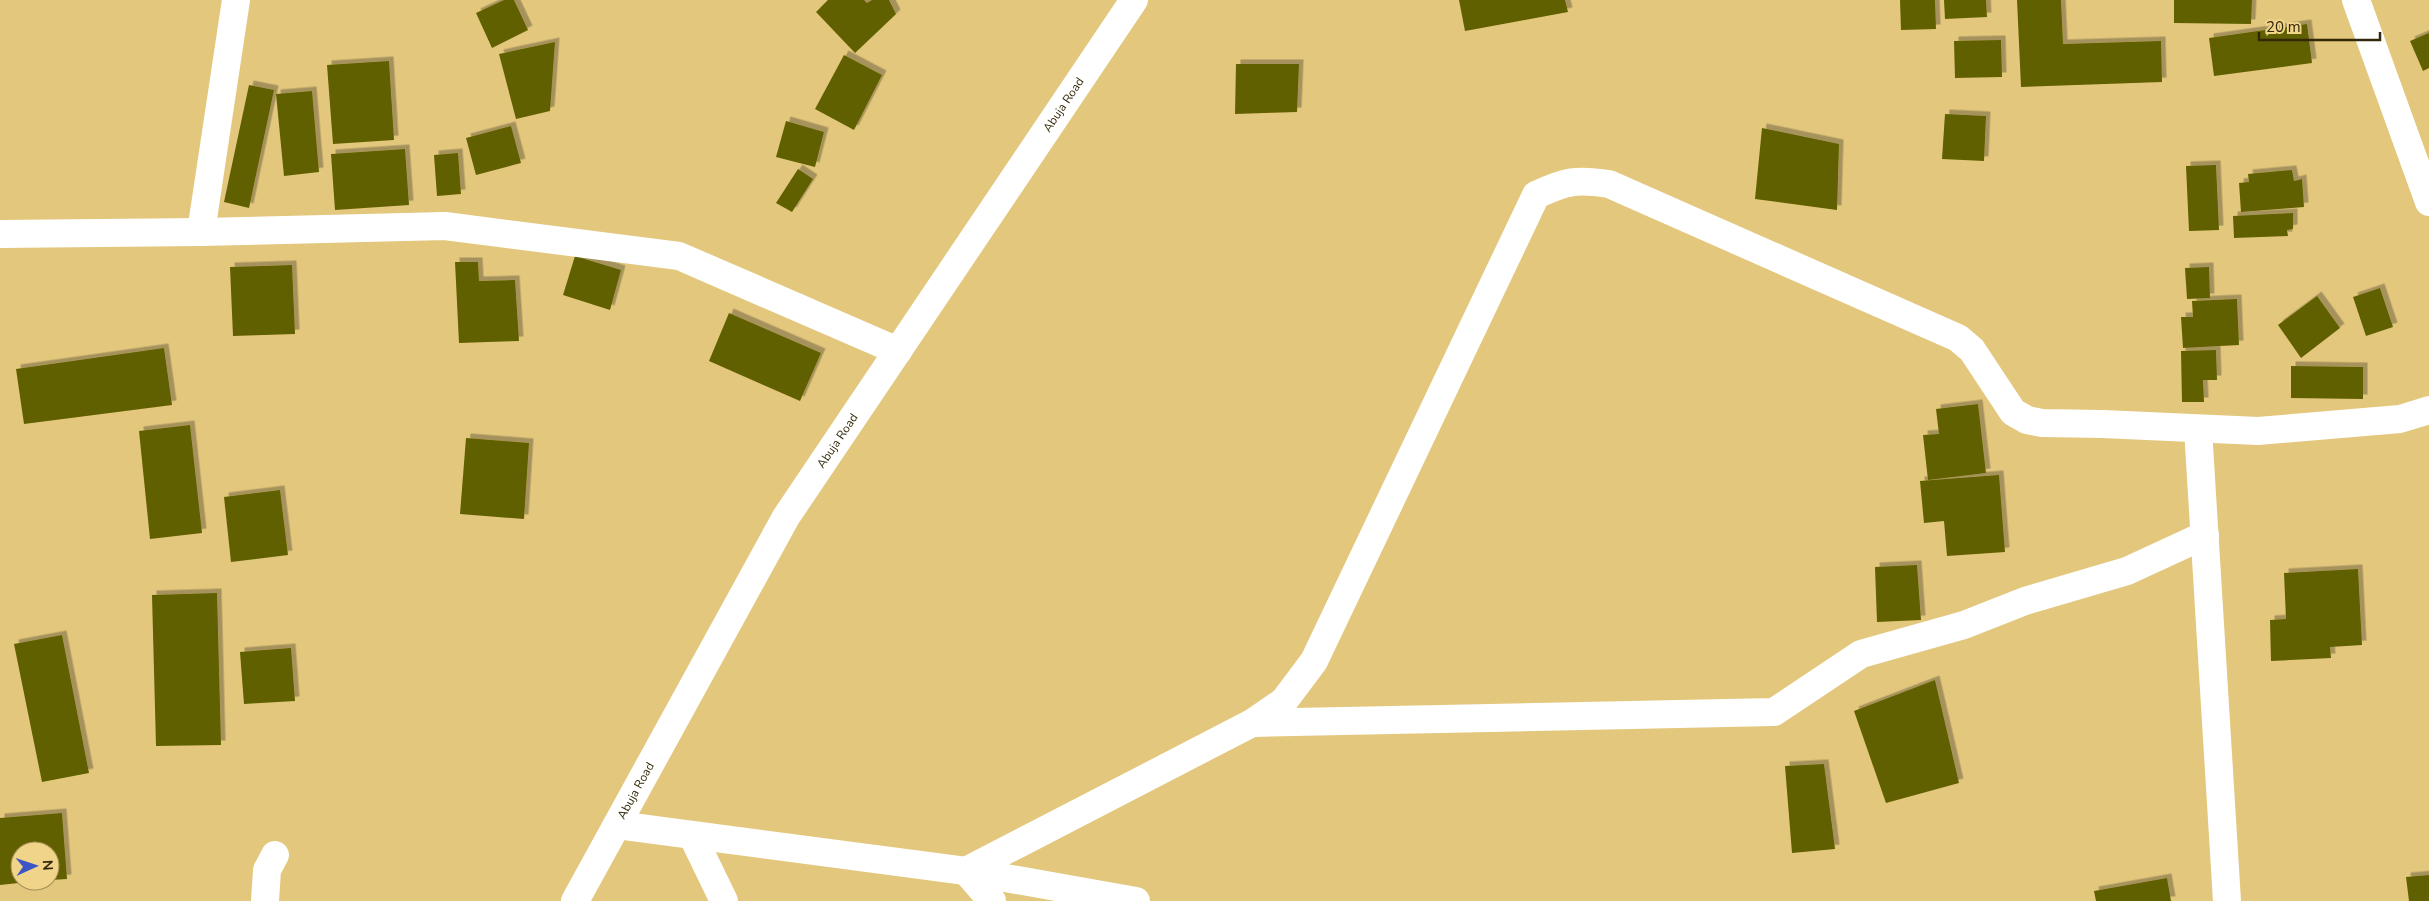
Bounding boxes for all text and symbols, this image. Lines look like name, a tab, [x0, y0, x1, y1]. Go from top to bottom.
scale bar	[2259, 10, 2380, 42]
text: 20 m	[2266, 17, 2301, 37]
street label: Abuja Road	[1039, 74, 1088, 135]
street label: Abuja Road	[813, 410, 861, 471]
street label: Abuja Road	[614, 759, 658, 822]
north arrow	[10, 841, 60, 891]
text: N	[38, 860, 57, 871]

